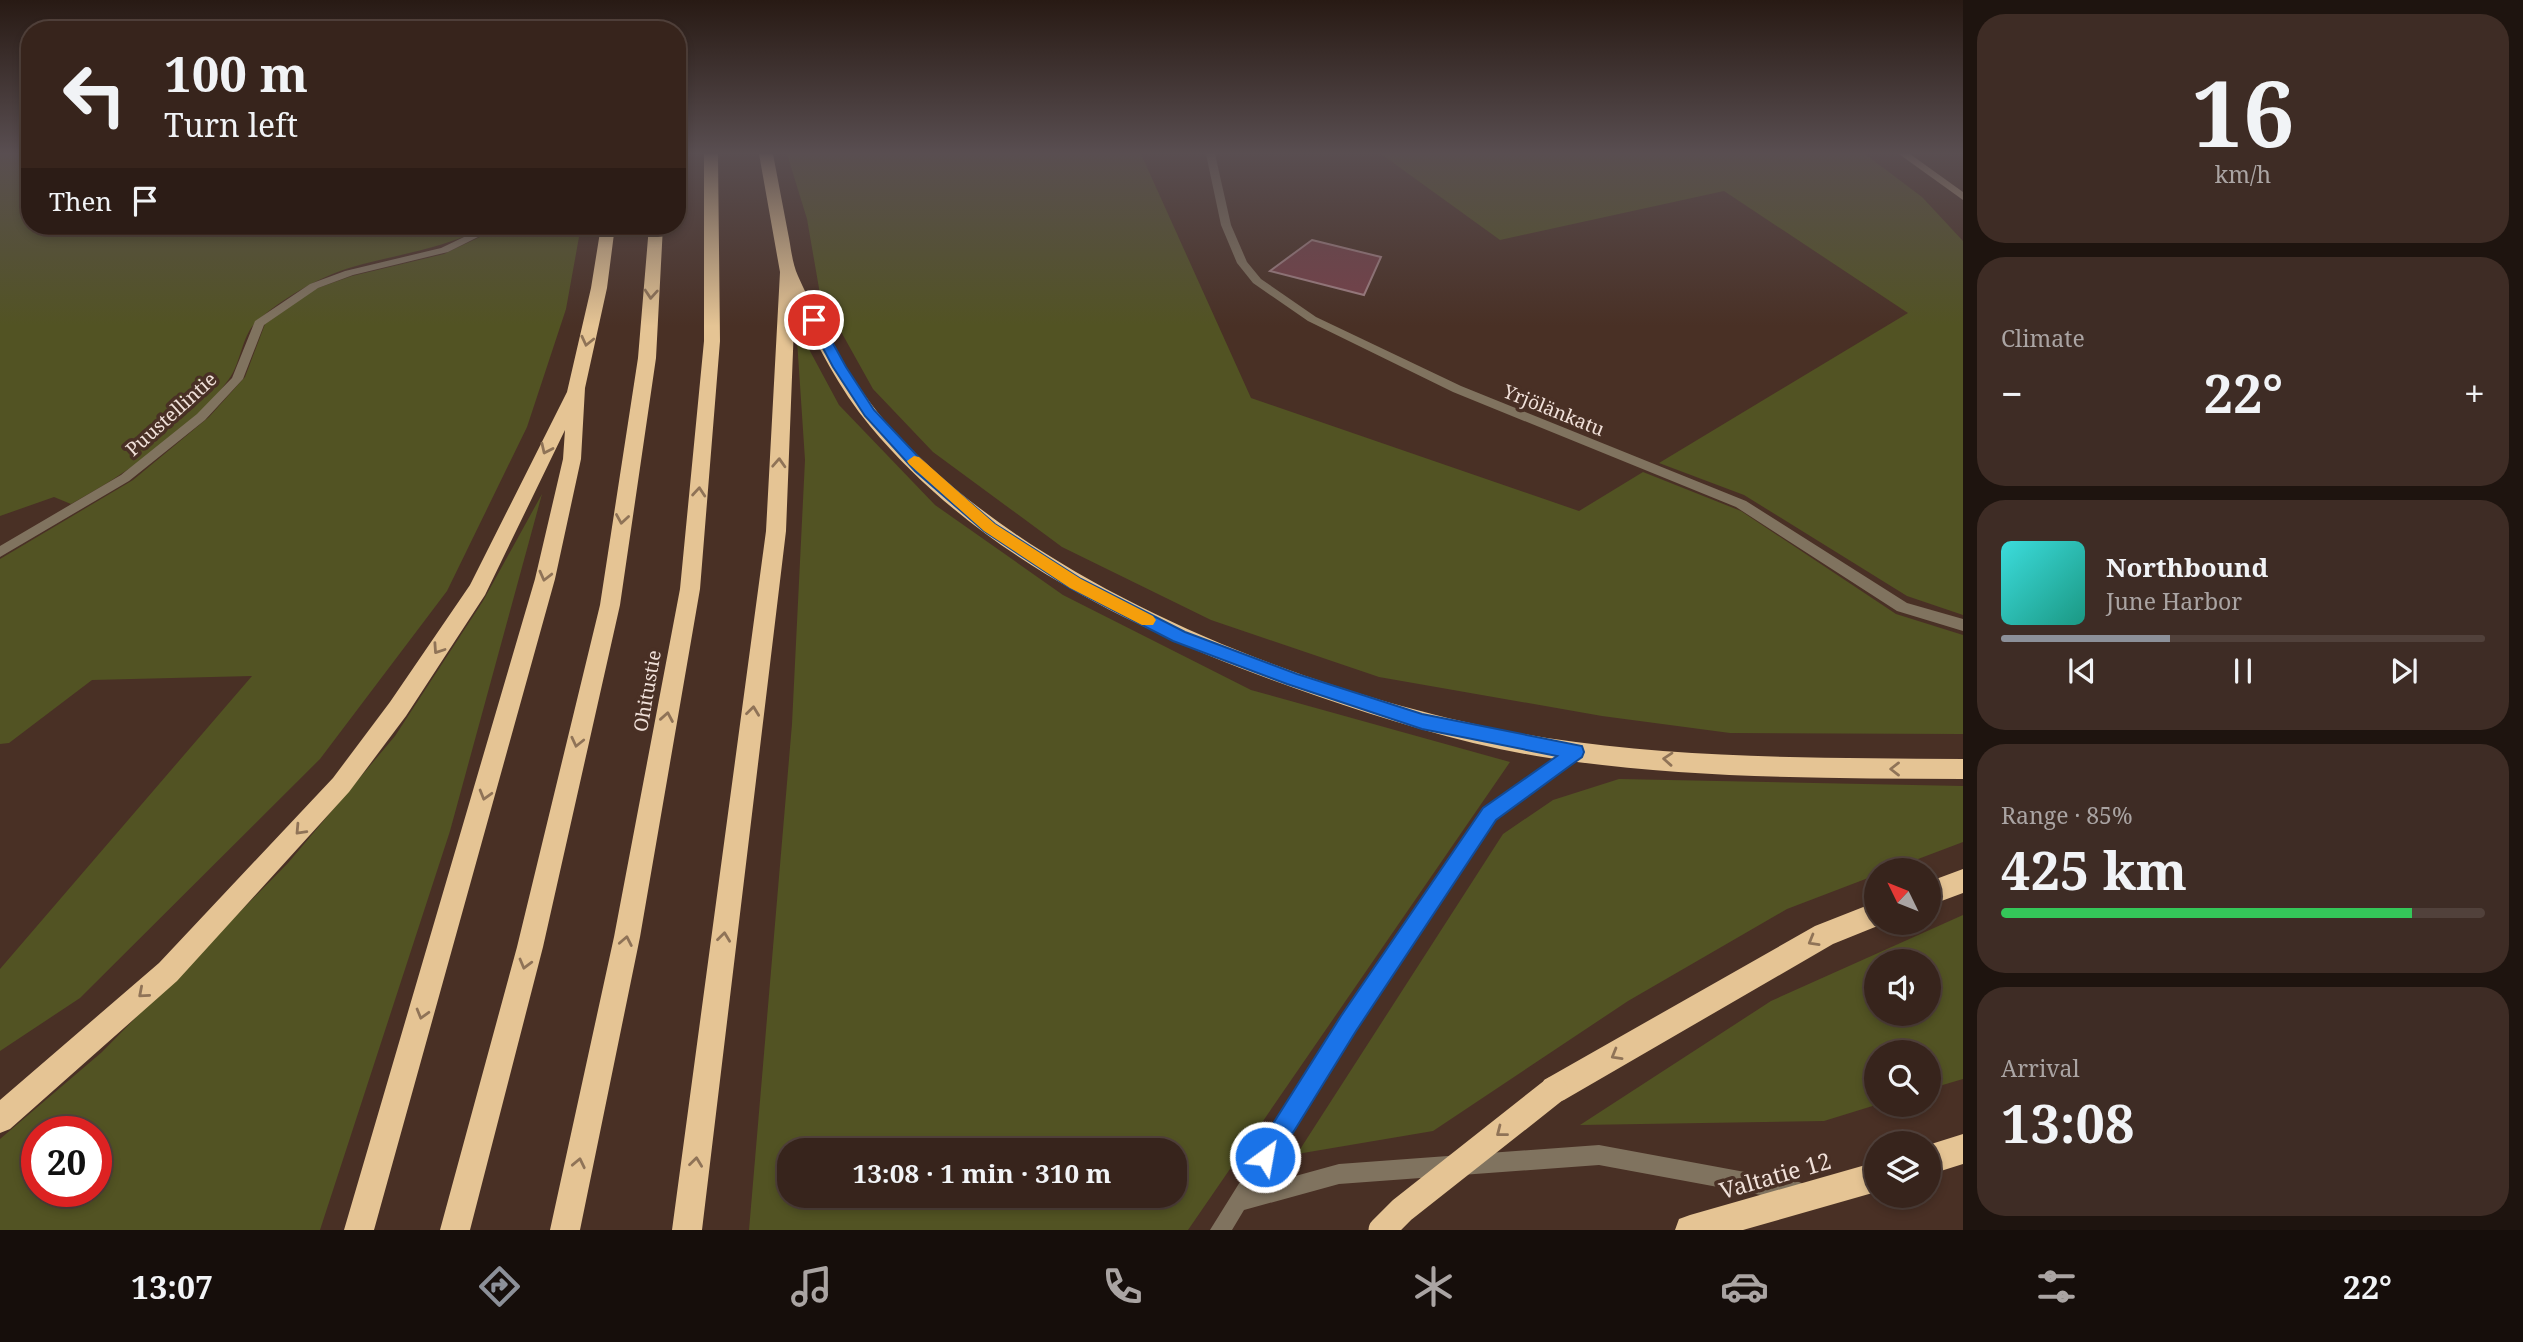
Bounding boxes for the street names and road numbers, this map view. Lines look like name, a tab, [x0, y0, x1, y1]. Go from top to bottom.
street label: Puustellintie	[120, 366, 222, 462]
street label: Yrjölänkatu	[1499, 378, 1608, 442]
street label: Ohitustie	[627, 648, 667, 734]
street label: Valtatie 12	[1715, 1144, 1835, 1206]

